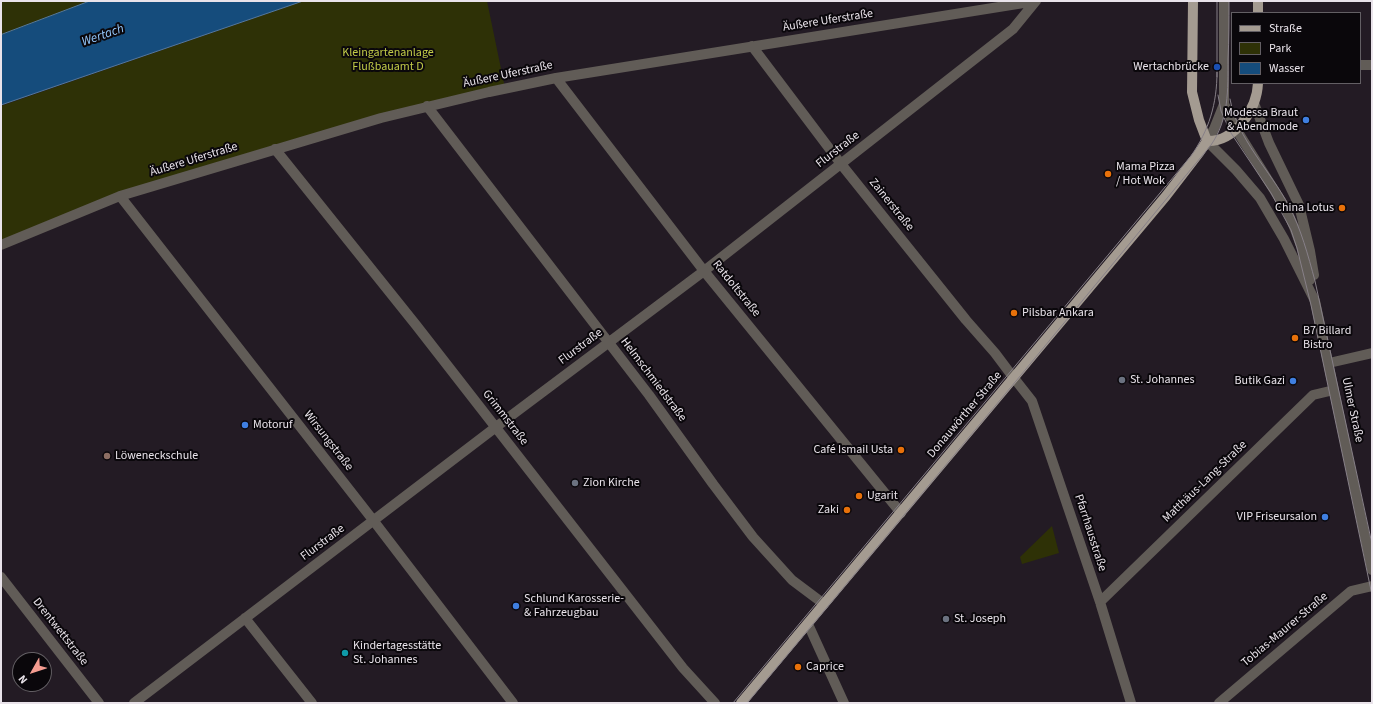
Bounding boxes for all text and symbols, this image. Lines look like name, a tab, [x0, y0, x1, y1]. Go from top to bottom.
street label: Äußere Uferstraße	[782, 7, 874, 35]
legend	[1231, 12, 1361, 84]
text: Straße	[1269, 20, 1302, 37]
water label: Wertach	[80, 21, 126, 51]
text: Park	[1269, 40, 1291, 57]
park label: Kleingartenanlage Flußbauamt D	[342, 46, 434, 74]
street label: Äußere Uferstraße	[462, 58, 554, 92]
place label: Wertachbrücke	[1133, 60, 1209, 74]
text: Wasser	[1269, 60, 1304, 77]
marker: Wertachbrücke	[1212, 62, 1222, 72]
place label: Modessa Braut & Abendmode	[1224, 106, 1298, 134]
marker: Modessa Braut & Abendmode	[1301, 115, 1311, 125]
street label: Flurstraße	[813, 129, 863, 171]
street label: Äußere Uferstraße	[148, 140, 240, 180]
place label: Mama Pizza / Hot Wok	[1116, 160, 1175, 188]
marker: Mama Pizza / Hot Wok	[1103, 169, 1113, 179]
street label: Zainerstraße	[865, 176, 917, 234]
place label: China Lotus	[1275, 201, 1334, 215]
marker: China Lotus	[1337, 203, 1347, 213]
street label: Ratdoltstraße	[709, 258, 763, 320]
place label: Pilsbar Ankara	[1022, 306, 1094, 320]
marker: Pilsbar Ankara	[1009, 308, 1019, 318]
place label: B7 Billard Bistro	[1303, 324, 1351, 352]
street label: Flurstraße	[556, 326, 606, 368]
marker: B7 Billard Bistro	[1290, 333, 1300, 343]
street label: Helmschmiedstraße	[617, 335, 689, 425]
street label: Donauwörther Straße	[925, 369, 1005, 461]
place label: St. Johannes	[1130, 373, 1195, 387]
place label: Butik Gazi	[1235, 374, 1285, 388]
marker: St. Johannes	[1117, 375, 1127, 385]
marker: Butik Gazi	[1288, 376, 1298, 386]
street label: Ulmer Straße	[1338, 376, 1366, 444]
street label: Grimmstraße	[479, 388, 531, 448]
street label: Wirsungstraße	[300, 408, 356, 474]
place label: Motoruf	[253, 418, 293, 432]
marker: Motoruf	[240, 420, 250, 430]
street label: Matthäus-Lang-Straße	[1160, 438, 1250, 526]
place label: Café Ismail Usta	[813, 443, 893, 457]
marker: Café Ismail Usta	[896, 445, 906, 455]
place label: Löweneckschule	[115, 449, 198, 463]
marker: Löweneckschule	[102, 451, 112, 461]
place label: Zion Kirche	[583, 476, 640, 490]
marker: Zion Kirche	[570, 478, 580, 488]
place label: Ugarit	[867, 489, 898, 503]
marker: Ugarit	[854, 491, 864, 501]
street label: Pfarrhausstraße	[1071, 493, 1109, 573]
place label: Zaki	[818, 503, 839, 517]
marker: Zaki	[842, 505, 852, 515]
place label: VIP Friseursalon	[1237, 510, 1317, 524]
marker: VIP Friseursalon	[1320, 512, 1330, 522]
street label: Flurstraße	[298, 522, 348, 564]
street label: Tobias-Maurer-Straße	[1239, 590, 1331, 670]
place label: Schlund Karosserie- & Fahrzeugbau	[524, 592, 624, 620]
street label: Drentwettstraße	[29, 595, 91, 669]
marker: Schlund Karosserie- & Fahrzeugbau	[511, 601, 521, 611]
place label: St. Joseph	[954, 612, 1006, 626]
marker: St. Joseph	[941, 614, 951, 624]
place label: Kindertagesstätte St. Johannes	[353, 639, 441, 667]
marker: Kindertagesstätte St. Johannes	[340, 648, 350, 658]
north arrow	[12, 652, 52, 692]
place label: Caprice	[806, 660, 844, 674]
marker: Caprice	[793, 662, 803, 672]
text: N	[15, 672, 31, 687]

